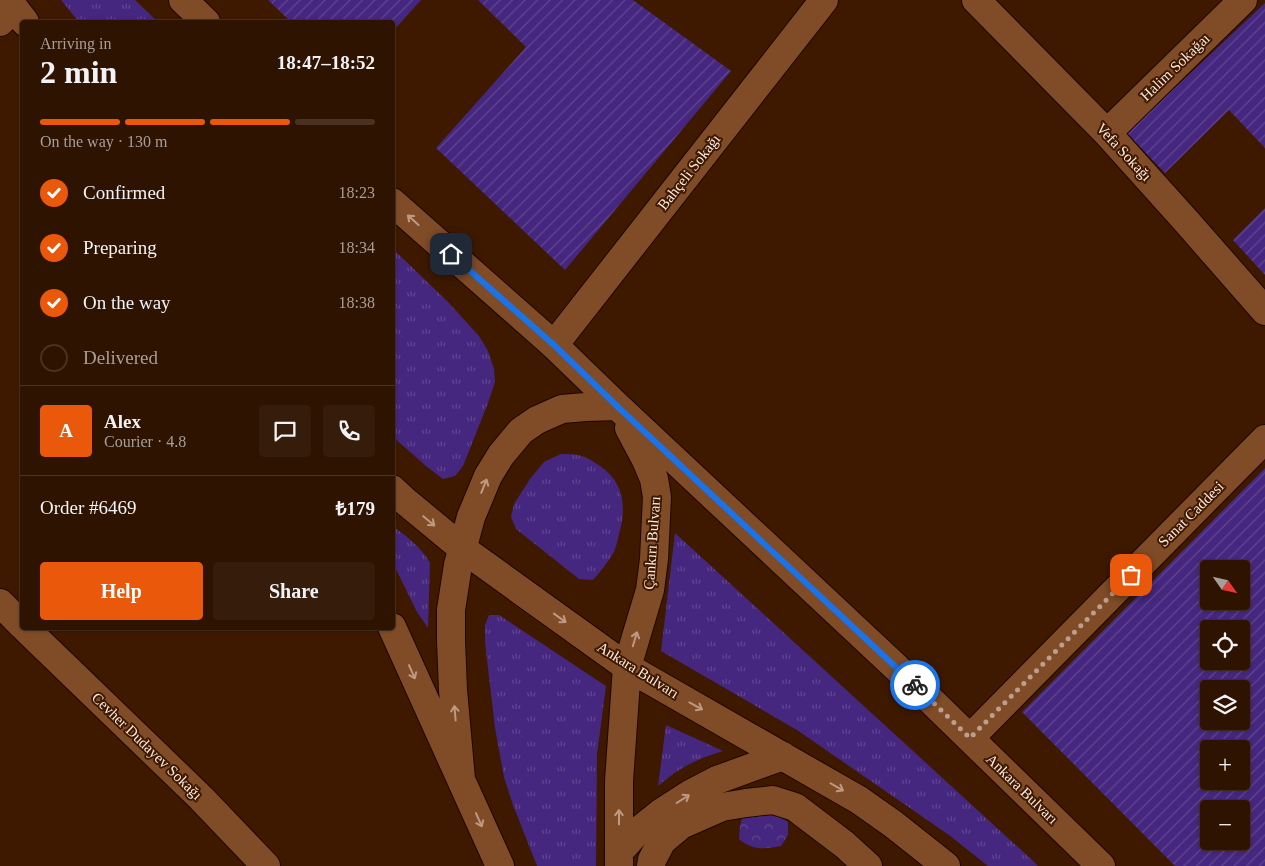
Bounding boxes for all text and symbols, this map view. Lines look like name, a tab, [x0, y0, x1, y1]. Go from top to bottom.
street label: Halim Sokağaı	[1137, 30, 1213, 104]
text: Arriving in	[40, 35, 112, 52]
text: 18:47–18:52	[277, 52, 375, 73]
text: 2 min	[40, 54, 117, 90]
street label: Vefa Sokağı	[1093, 120, 1155, 184]
street label: Bahçeli Sokağı	[655, 131, 723, 213]
text: On the way · 130 m	[40, 133, 168, 150]
icon: check	[40, 179, 68, 207]
text: Confirmed	[83, 182, 165, 203]
text: 18:23	[339, 184, 375, 201]
one-way arrow	[406, 214, 419, 225]
pin	[430, 233, 472, 275]
icon: check	[40, 234, 68, 262]
text: Preparing	[83, 237, 157, 258]
text: 18:34	[339, 239, 375, 256]
icon: home	[437, 240, 465, 268]
icon: check	[40, 289, 68, 317]
text: On the way	[83, 292, 171, 313]
text: 18:38	[339, 294, 375, 311]
text: Delivered	[83, 347, 158, 368]
button: chat	[259, 405, 311, 457]
button: phone	[323, 405, 375, 457]
text: Alex	[104, 411, 141, 432]
text: A	[59, 420, 73, 441]
text: Courier · 4.8	[104, 433, 186, 450]
street label: Sanat Caddesi	[1155, 478, 1227, 550]
one-way arrow	[480, 479, 490, 494]
street label: Çankırı Bulvarı	[641, 496, 663, 590]
text: Order #6469	[40, 497, 137, 518]
text: ₺179	[336, 498, 375, 519]
one-way arrow	[423, 516, 436, 527]
pin	[1110, 554, 1152, 596]
north arrow	[1200, 560, 1250, 610]
map controls	[1200, 560, 1250, 850]
icon: bag	[1117, 561, 1145, 589]
button: Help	[40, 562, 203, 620]
button: Share	[213, 562, 375, 620]
one-way arrow	[553, 613, 567, 623]
button: locate	[1200, 620, 1250, 670]
one-way arrow	[631, 631, 641, 647]
street label: Ankara Bulvarı	[594, 639, 682, 701]
courier	[890, 660, 940, 710]
one-way arrow	[408, 664, 418, 679]
icon: bike	[901, 671, 929, 699]
button: layers	[1200, 680, 1250, 730]
street label: Cevher Dudayev Sokağı	[89, 689, 205, 803]
one-way arrow	[688, 702, 703, 711]
one-way arrow	[450, 705, 460, 721]
button: +	[1200, 740, 1250, 790]
street label: Ankara Bulvarı	[983, 751, 1061, 827]
one-way arrow	[829, 782, 843, 792]
one-way arrow	[676, 794, 690, 804]
button: −	[1200, 800, 1250, 850]
one-way arrow	[614, 810, 624, 826]
one-way arrow	[475, 812, 485, 827]

